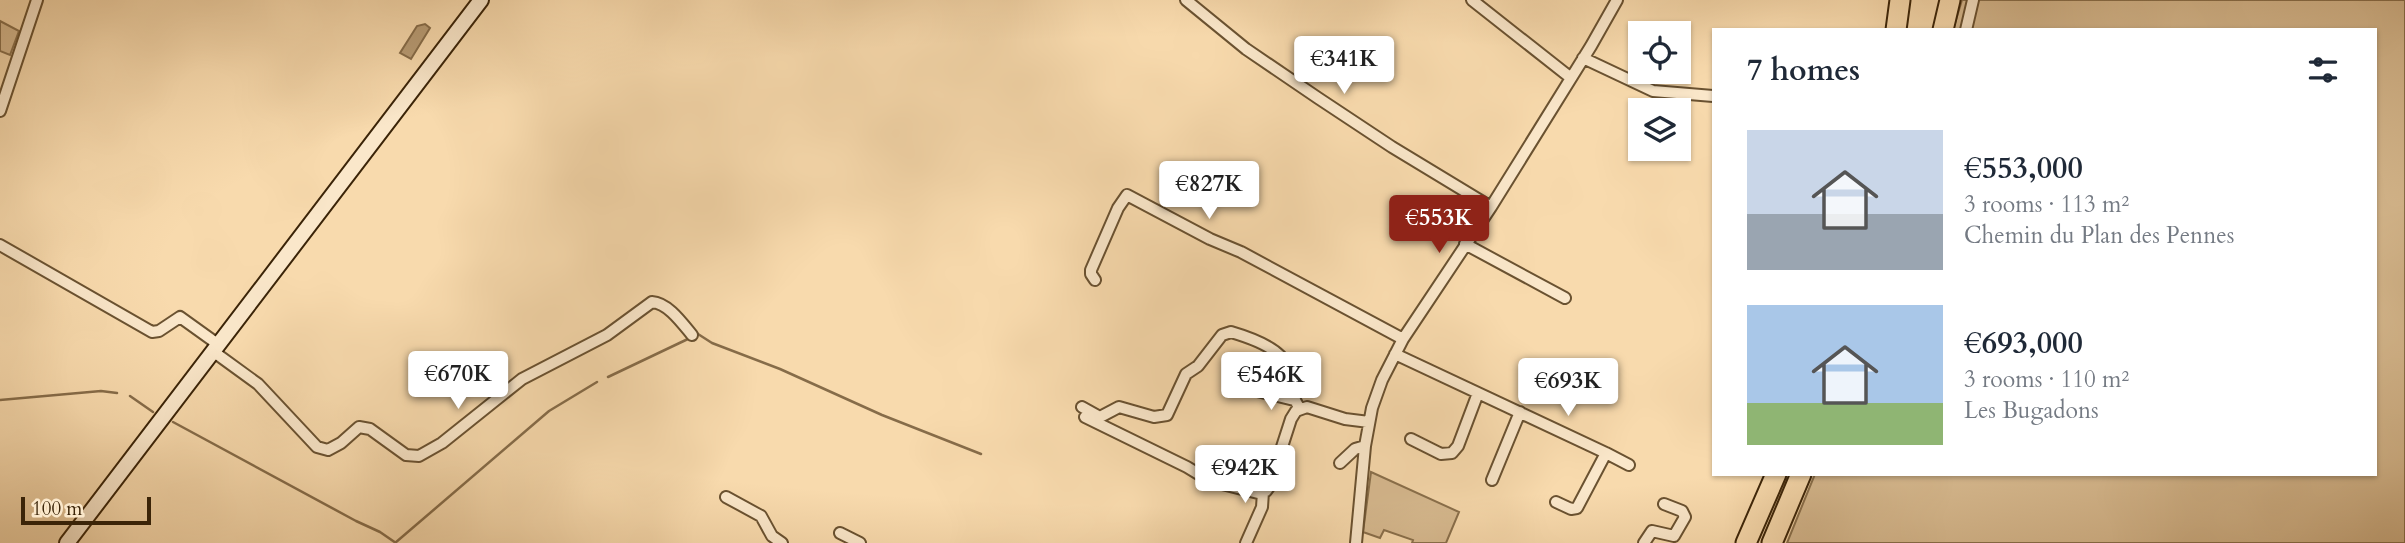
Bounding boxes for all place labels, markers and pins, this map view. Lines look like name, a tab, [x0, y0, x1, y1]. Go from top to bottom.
pin: €341K	[1295, 36, 1393, 96]
pin: €827K	[1160, 162, 1258, 221]
pin: €553K	[1390, 196, 1488, 255]
pin: €670K	[409, 352, 507, 411]
pin: €546K	[1222, 352, 1320, 412]
pin: €693K	[1519, 358, 1617, 418]
pin: €942K	[1196, 446, 1294, 505]

